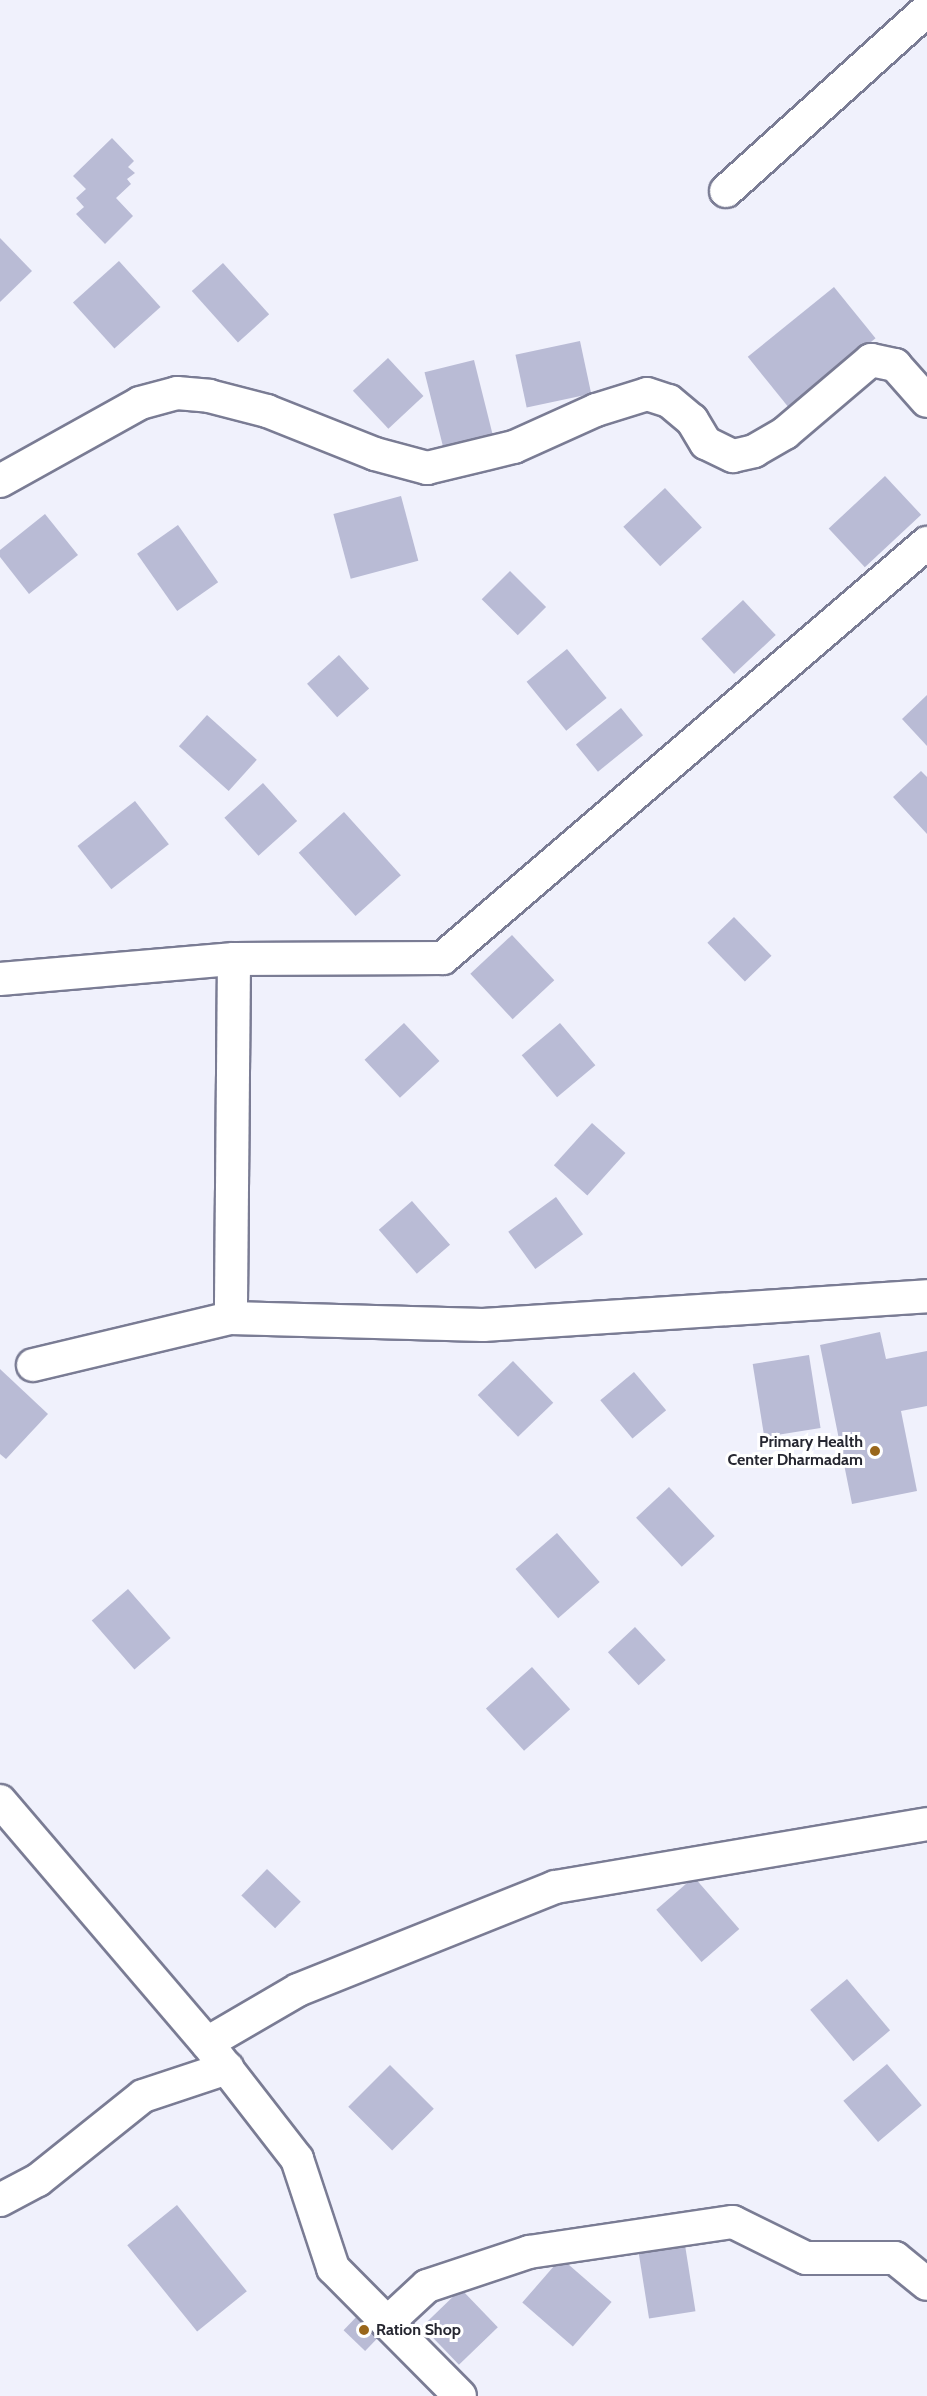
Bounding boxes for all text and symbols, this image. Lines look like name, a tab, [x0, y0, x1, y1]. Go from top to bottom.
place label: Primary Health Center Dharmadam	[727, 1432, 863, 1470]
marker: Primary Health Center Dharmadam	[868, 1444, 882, 1458]
place label: Ration Shop	[376, 2320, 461, 2340]
marker: Ration Shop	[357, 2323, 371, 2337]

